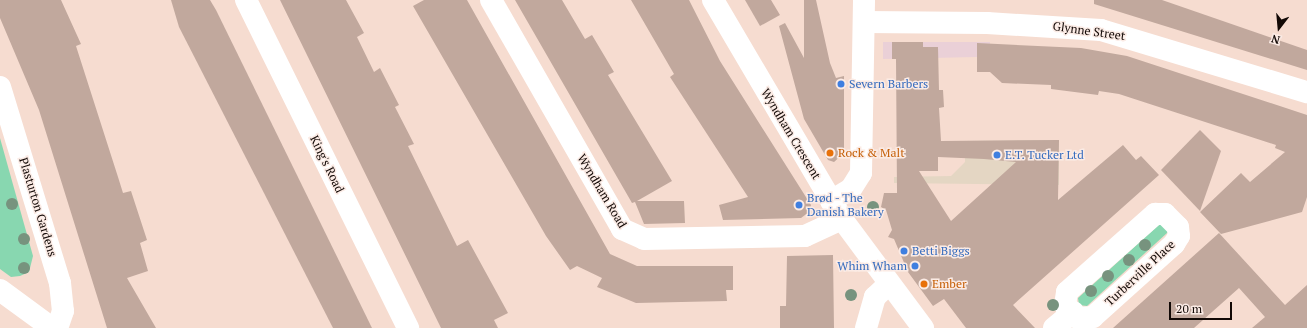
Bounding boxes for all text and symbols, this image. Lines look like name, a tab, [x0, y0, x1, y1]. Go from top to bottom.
north arrow	[1259, 8, 1299, 48]
street label: Glynne Street	[1052, 19, 1126, 43]
text: N	[1270, 32, 1282, 47]
place label: Severn Barbers	[849, 77, 928, 91]
marker: Severn Barbers	[836, 79, 846, 89]
street label: Wyndham Crescent	[758, 86, 824, 182]
street label: King's Road	[307, 133, 347, 195]
place label: Rock & Malt	[838, 146, 905, 160]
marker: Rock & Malt	[825, 148, 835, 158]
place label: E.T. Tucker Ltd	[1005, 148, 1084, 162]
marker: E.T. Tucker Ltd	[992, 150, 1002, 160]
street label: Wyndham Road	[574, 151, 630, 231]
street label: Plasturton Gardens	[16, 156, 60, 258]
place label: Brød - The Danish Bakery	[807, 191, 884, 219]
marker: Brød - The Danish Bakery	[794, 200, 804, 210]
street label: Turberville Place	[1102, 237, 1178, 309]
place label: Betti Biggs	[912, 244, 970, 258]
marker: Betti Biggs	[899, 246, 909, 256]
place label: Whim Wham	[837, 259, 907, 273]
marker: Whim Wham	[910, 261, 920, 271]
place label: Ember	[932, 277, 967, 291]
marker: Ember	[919, 279, 929, 289]
scale bar	[1171, 294, 1234, 320]
text: 20 m	[1176, 301, 1202, 316]

